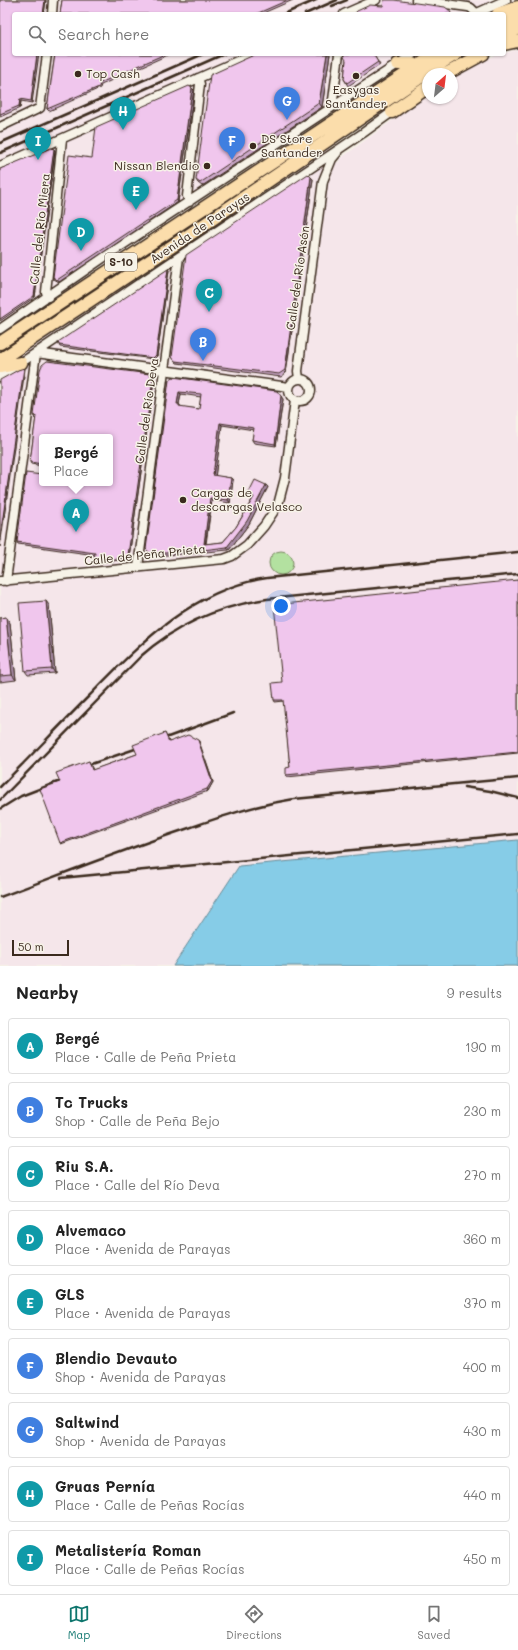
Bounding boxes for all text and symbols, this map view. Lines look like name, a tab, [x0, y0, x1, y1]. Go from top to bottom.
search box	[12, 12, 506, 56]
icon: search	[26, 23, 48, 45]
text: Search here	[58, 24, 149, 44]
place label: Top Cash	[86, 65, 140, 81]
north arrow	[422, 68, 458, 104]
marker: Top Cash	[73, 69, 83, 79]
marker: Easygas Santander	[351, 71, 361, 81]
place label: Easygas Santander	[325, 81, 387, 111]
pin: G	[274, 87, 300, 120]
pin: H	[110, 97, 136, 130]
pin: I	[25, 127, 51, 160]
pin: F	[219, 127, 245, 160]
place label: DS Store Santander	[261, 130, 322, 160]
marker: DS Store Santander	[248, 141, 258, 151]
place label: Nissan Blendio	[114, 157, 199, 173]
marker: Nissan Blendio	[202, 161, 212, 171]
street label: Calle del Río Miera	[25, 172, 53, 285]
pin: E	[123, 177, 149, 210]
street label: Avenida de Parayas	[147, 188, 252, 266]
pin: D	[68, 218, 94, 251]
street label: Calle del Río Asón	[282, 224, 312, 331]
road number: S-10	[105, 253, 137, 271]
pin: C	[196, 279, 222, 312]
pin: B	[190, 328, 216, 361]
street label: Calle del Río Deva	[131, 357, 161, 465]
popup	[39, 434, 113, 486]
text: Bergé	[54, 442, 98, 462]
text: Place	[54, 462, 89, 479]
place label: Cargas de descargas Velasco	[191, 484, 302, 514]
marker: Cargas de descargas Velasco	[178, 495, 188, 505]
pin: A	[63, 499, 89, 532]
street label: Calle de Peña Prieta	[83, 540, 206, 568]
your location	[271, 596, 291, 616]
scale bar	[12, 938, 69, 957]
text: 50 m	[18, 939, 44, 954]
text: Nearby	[16, 981, 78, 1003]
text: 9 results	[447, 984, 502, 1001]
text: Bergé	[55, 1028, 100, 1048]
text: A	[25, 1038, 35, 1055]
text: 190 m	[465, 1038, 501, 1055]
text: Place · Calle de Peña Prieta	[55, 1048, 236, 1065]
text: Tc Trucks	[55, 1092, 128, 1112]
text: B	[26, 1102, 34, 1119]
text: 230 m	[464, 1102, 501, 1119]
text: Shop · Calle de Peña Bejo	[55, 1112, 220, 1129]
text: Riu S.A.	[55, 1156, 114, 1176]
text: C	[25, 1166, 35, 1183]
text: 270 m	[464, 1166, 501, 1183]
text: Place · Calle del Río Deva	[55, 1176, 220, 1193]
text: Alvemaco	[55, 1220, 126, 1240]
text: D	[25, 1230, 35, 1247]
text: 360 m	[463, 1230, 501, 1247]
text: Place · Avenida de Parayas	[55, 1240, 231, 1257]
text: GLS	[55, 1284, 85, 1304]
text: E	[26, 1294, 34, 1311]
text: 370 m	[464, 1294, 501, 1311]
text: Place · Avenida de Parayas	[55, 1304, 231, 1321]
text: Blendio Devauto	[55, 1348, 177, 1368]
text: F	[26, 1358, 34, 1375]
text: 400 m	[463, 1358, 501, 1375]
text: Shop · Avenida de Parayas	[55, 1368, 226, 1385]
text: Saltwind	[55, 1412, 119, 1432]
text: G	[25, 1422, 35, 1439]
text: 430 m	[463, 1422, 501, 1439]
text: Shop · Avenida de Parayas	[55, 1432, 226, 1449]
text: Gruas Pernía	[55, 1476, 155, 1496]
text: H	[25, 1486, 35, 1503]
text: 440 m	[463, 1486, 501, 1503]
text: Place · Calle de Peñas Rocías	[55, 1496, 245, 1513]
text: Metalistería Roman	[55, 1540, 201, 1560]
text: I	[27, 1550, 33, 1567]
text: 450 m	[463, 1550, 501, 1567]
text: Place · Calle de Peñas Rocías	[55, 1560, 245, 1577]
tab: Map	[68, 1603, 90, 1642]
tab: Directions	[226, 1603, 282, 1642]
tab: Saved	[417, 1603, 450, 1642]

